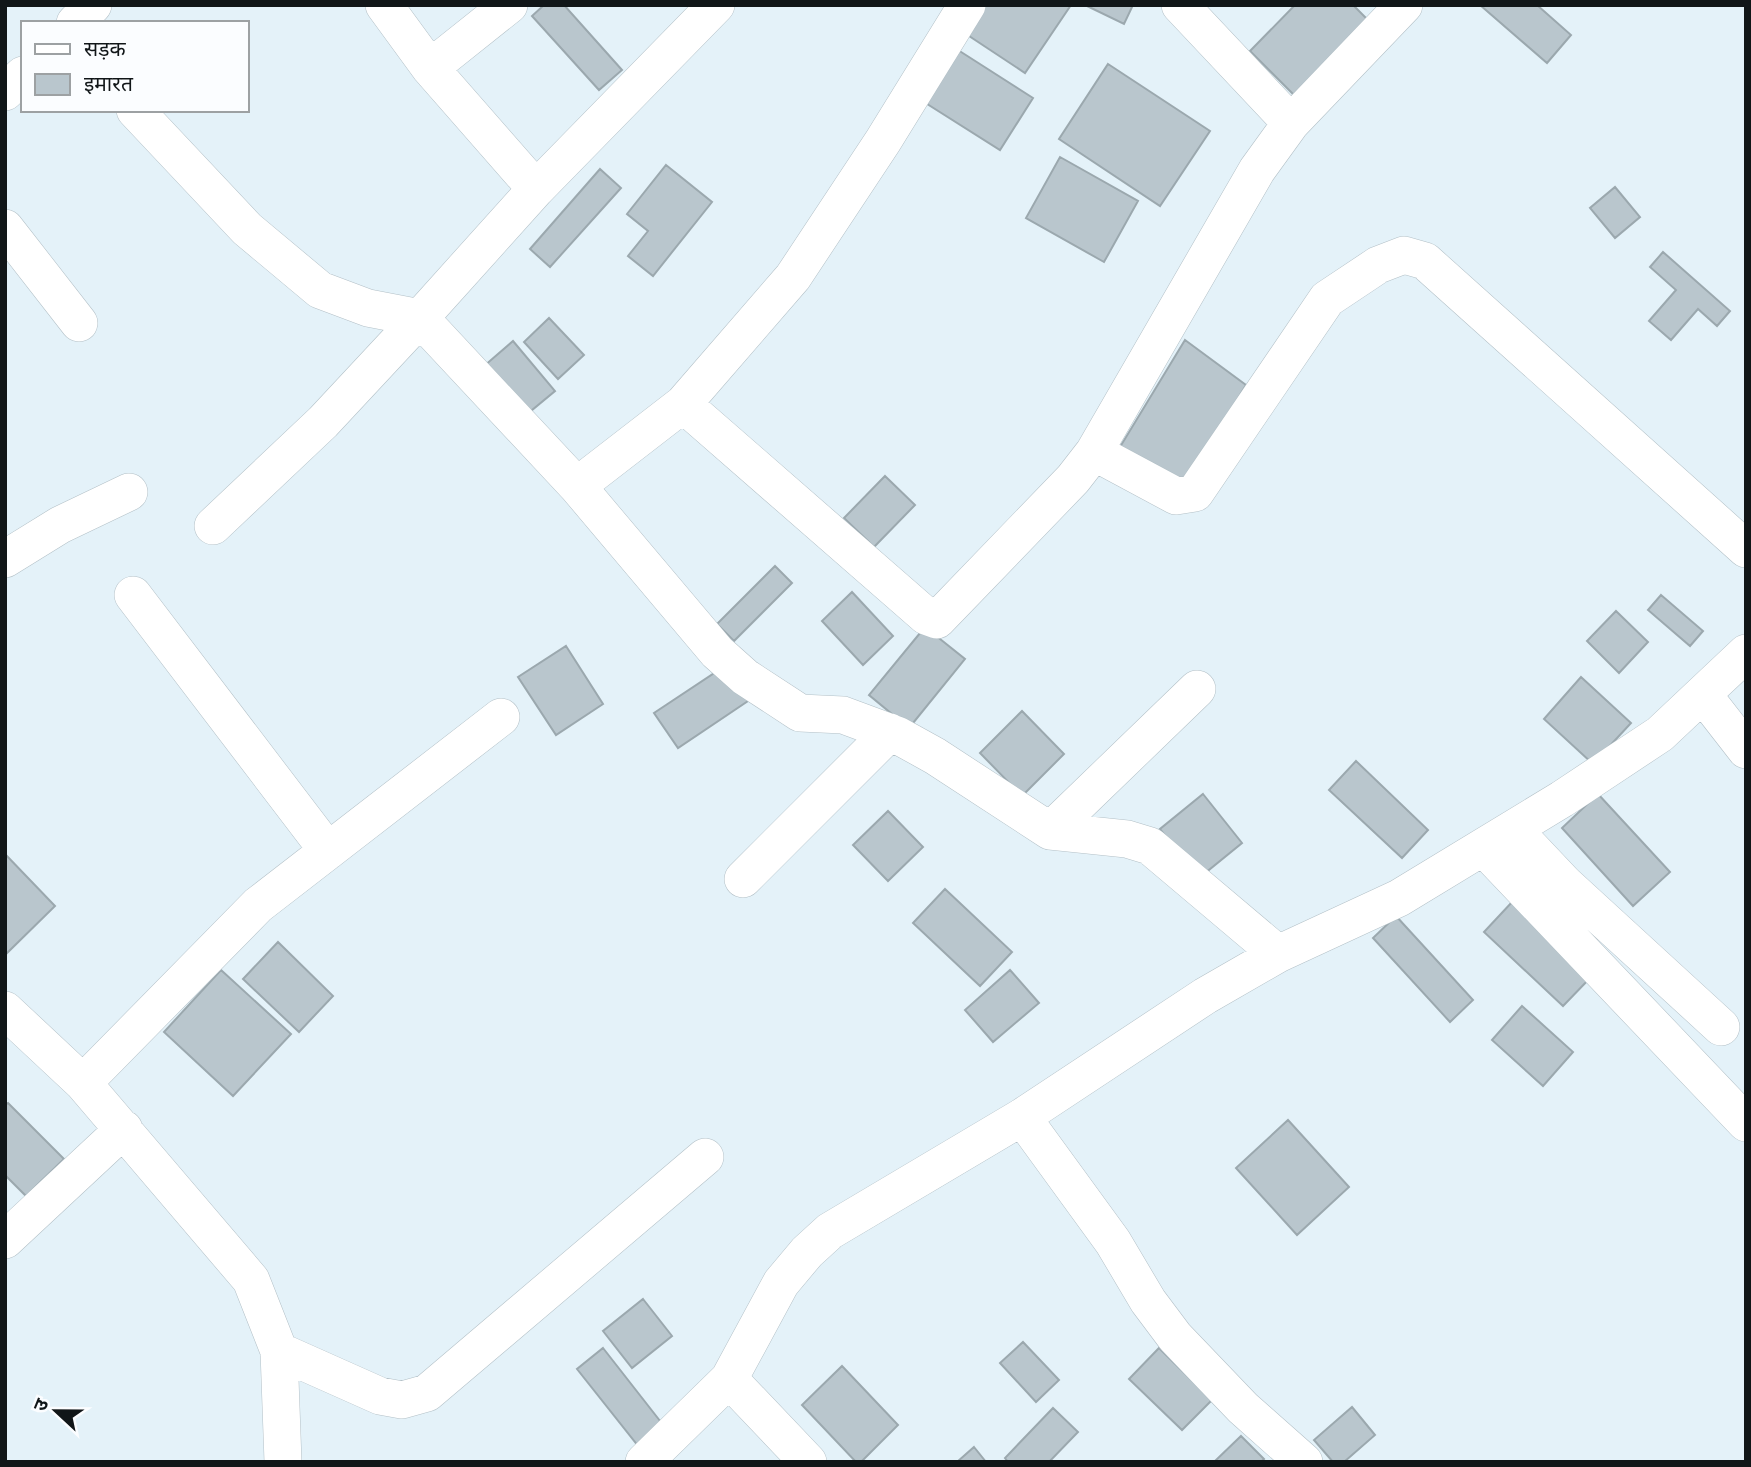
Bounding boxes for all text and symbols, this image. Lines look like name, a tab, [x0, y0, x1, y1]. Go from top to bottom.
legend	[21, 21, 248, 112]
text: सड़क	[84, 35, 126, 60]
text: इमारत	[84, 70, 134, 95]
north arrow	[21, 1376, 91, 1446]
text: उ	[27, 1394, 53, 1414]

